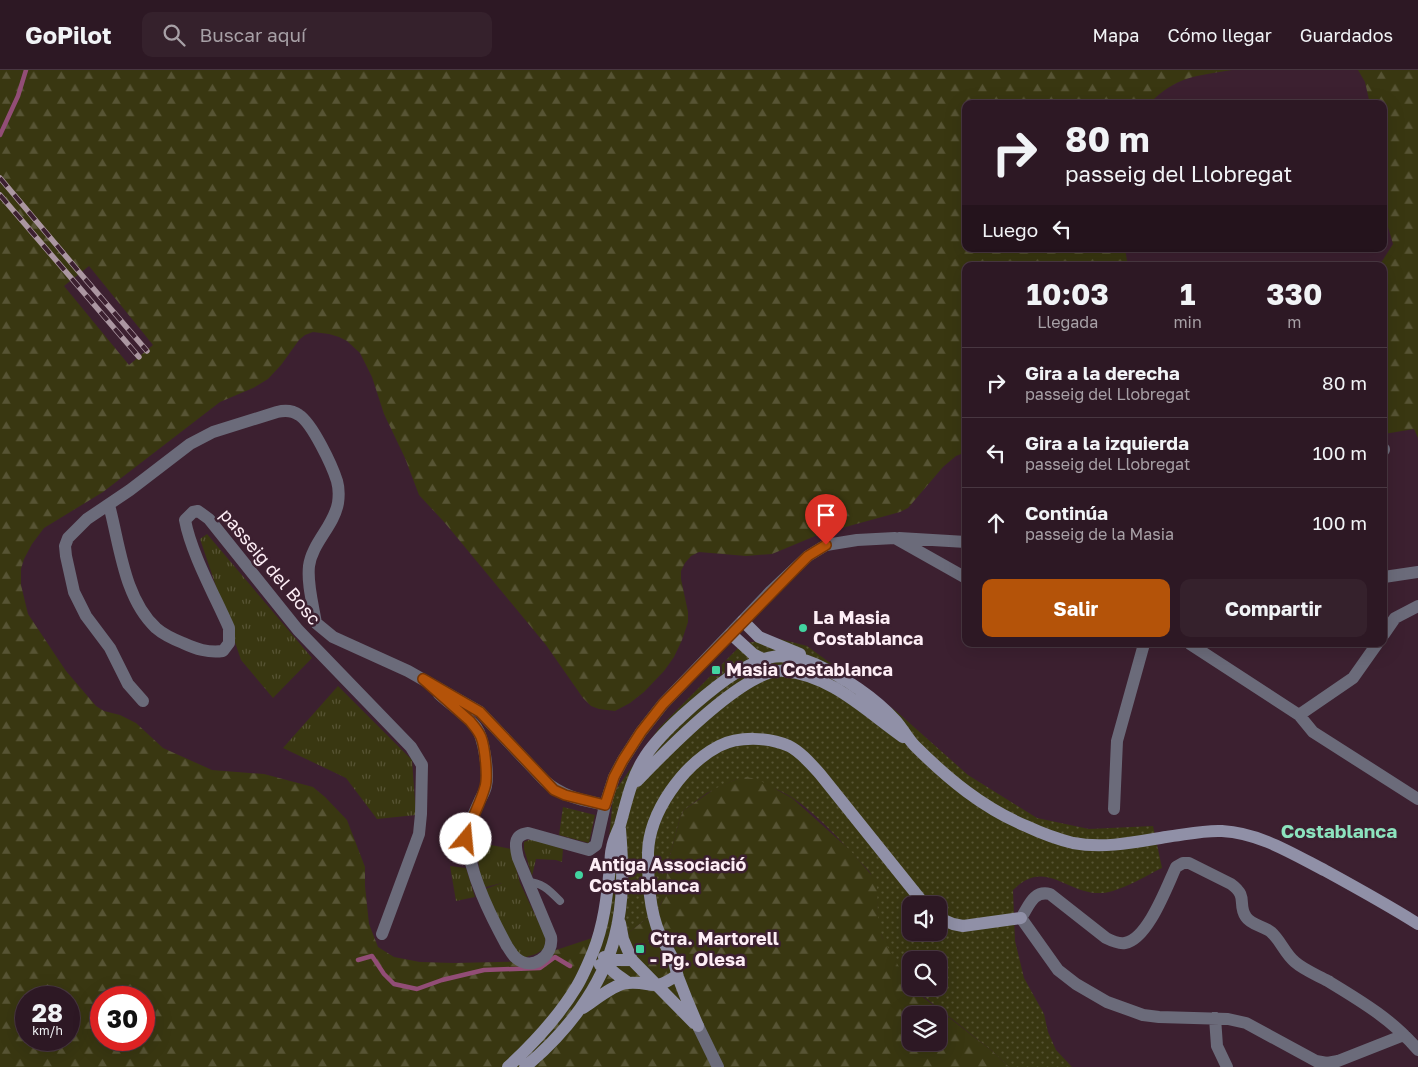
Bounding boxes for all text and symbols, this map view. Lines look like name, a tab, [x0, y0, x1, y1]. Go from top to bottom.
search box	[142, 12, 492, 57]
text: GoPilot	[25, 20, 112, 49]
icon: search	[160, 21, 188, 49]
text: Buscar aquí	[200, 23, 306, 46]
text: Mapa	[1093, 24, 1139, 46]
text: Cómo llegar	[1167, 24, 1272, 46]
text: Guardados	[1300, 24, 1393, 46]
text: 80 m	[1065, 118, 1150, 160]
icon: right	[982, 120, 1047, 185]
text: passeig del Llobregat	[1065, 160, 1292, 187]
icon: left	[1048, 215, 1076, 243]
text: Luego	[982, 218, 1038, 241]
text: 10:03	[1027, 276, 1109, 312]
text: 1	[1180, 276, 1195, 312]
text: 330	[1266, 276, 1322, 312]
text: Llegada	[1037, 312, 1098, 332]
text: min	[1173, 312, 1202, 332]
text: m	[1287, 312, 1301, 332]
text: Gira a la derecha	[1025, 361, 1180, 384]
icon: right	[982, 369, 1010, 397]
text: 80 m	[1322, 371, 1367, 394]
text: passeig del Llobregat	[1025, 384, 1190, 404]
text: Gira a la izquierda	[1025, 431, 1189, 454]
icon: left	[982, 439, 1010, 467]
text: 100 m	[1313, 441, 1367, 464]
text: passeig del Llobregat	[1025, 454, 1190, 474]
pin	[805, 494, 847, 545]
icon: arrive	[812, 501, 840, 529]
text: Continúa	[1025, 501, 1108, 524]
street label: passeig del Bosc	[216, 504, 326, 629]
icon: ahead	[982, 509, 1010, 537]
text: 100 m	[1313, 511, 1367, 534]
text: passeig de la Masia	[1025, 524, 1174, 544]
button: Salir	[982, 579, 1170, 637]
button: Compartir	[1180, 579, 1367, 637]
place label: La Masia Costablanca	[813, 606, 923, 649]
marker: La Masia Costablanca	[797, 622, 809, 634]
place label: Masia Costablanca	[726, 658, 893, 680]
marker: Masia Costablanca	[710, 664, 722, 676]
position arrow	[439, 812, 491, 864]
district label: Costablanca	[1281, 819, 1397, 842]
place label: Antiga Associació Costablanca	[589, 853, 746, 896]
marker: Antiga Associació Costablanca	[573, 869, 585, 881]
map controls	[902, 896, 947, 1051]
button: sound	[902, 896, 947, 941]
place label: Ctra. Martorell - Pg. Olesa	[650, 927, 779, 970]
marker: Ctra. Martorell - Pg. Olesa	[634, 943, 646, 955]
button: search	[902, 951, 947, 996]
speed limit sign: 30	[90, 986, 155, 1051]
text: 28	[32, 997, 63, 1028]
button: layers	[902, 1006, 947, 1051]
text: km/h	[32, 1023, 63, 1038]

